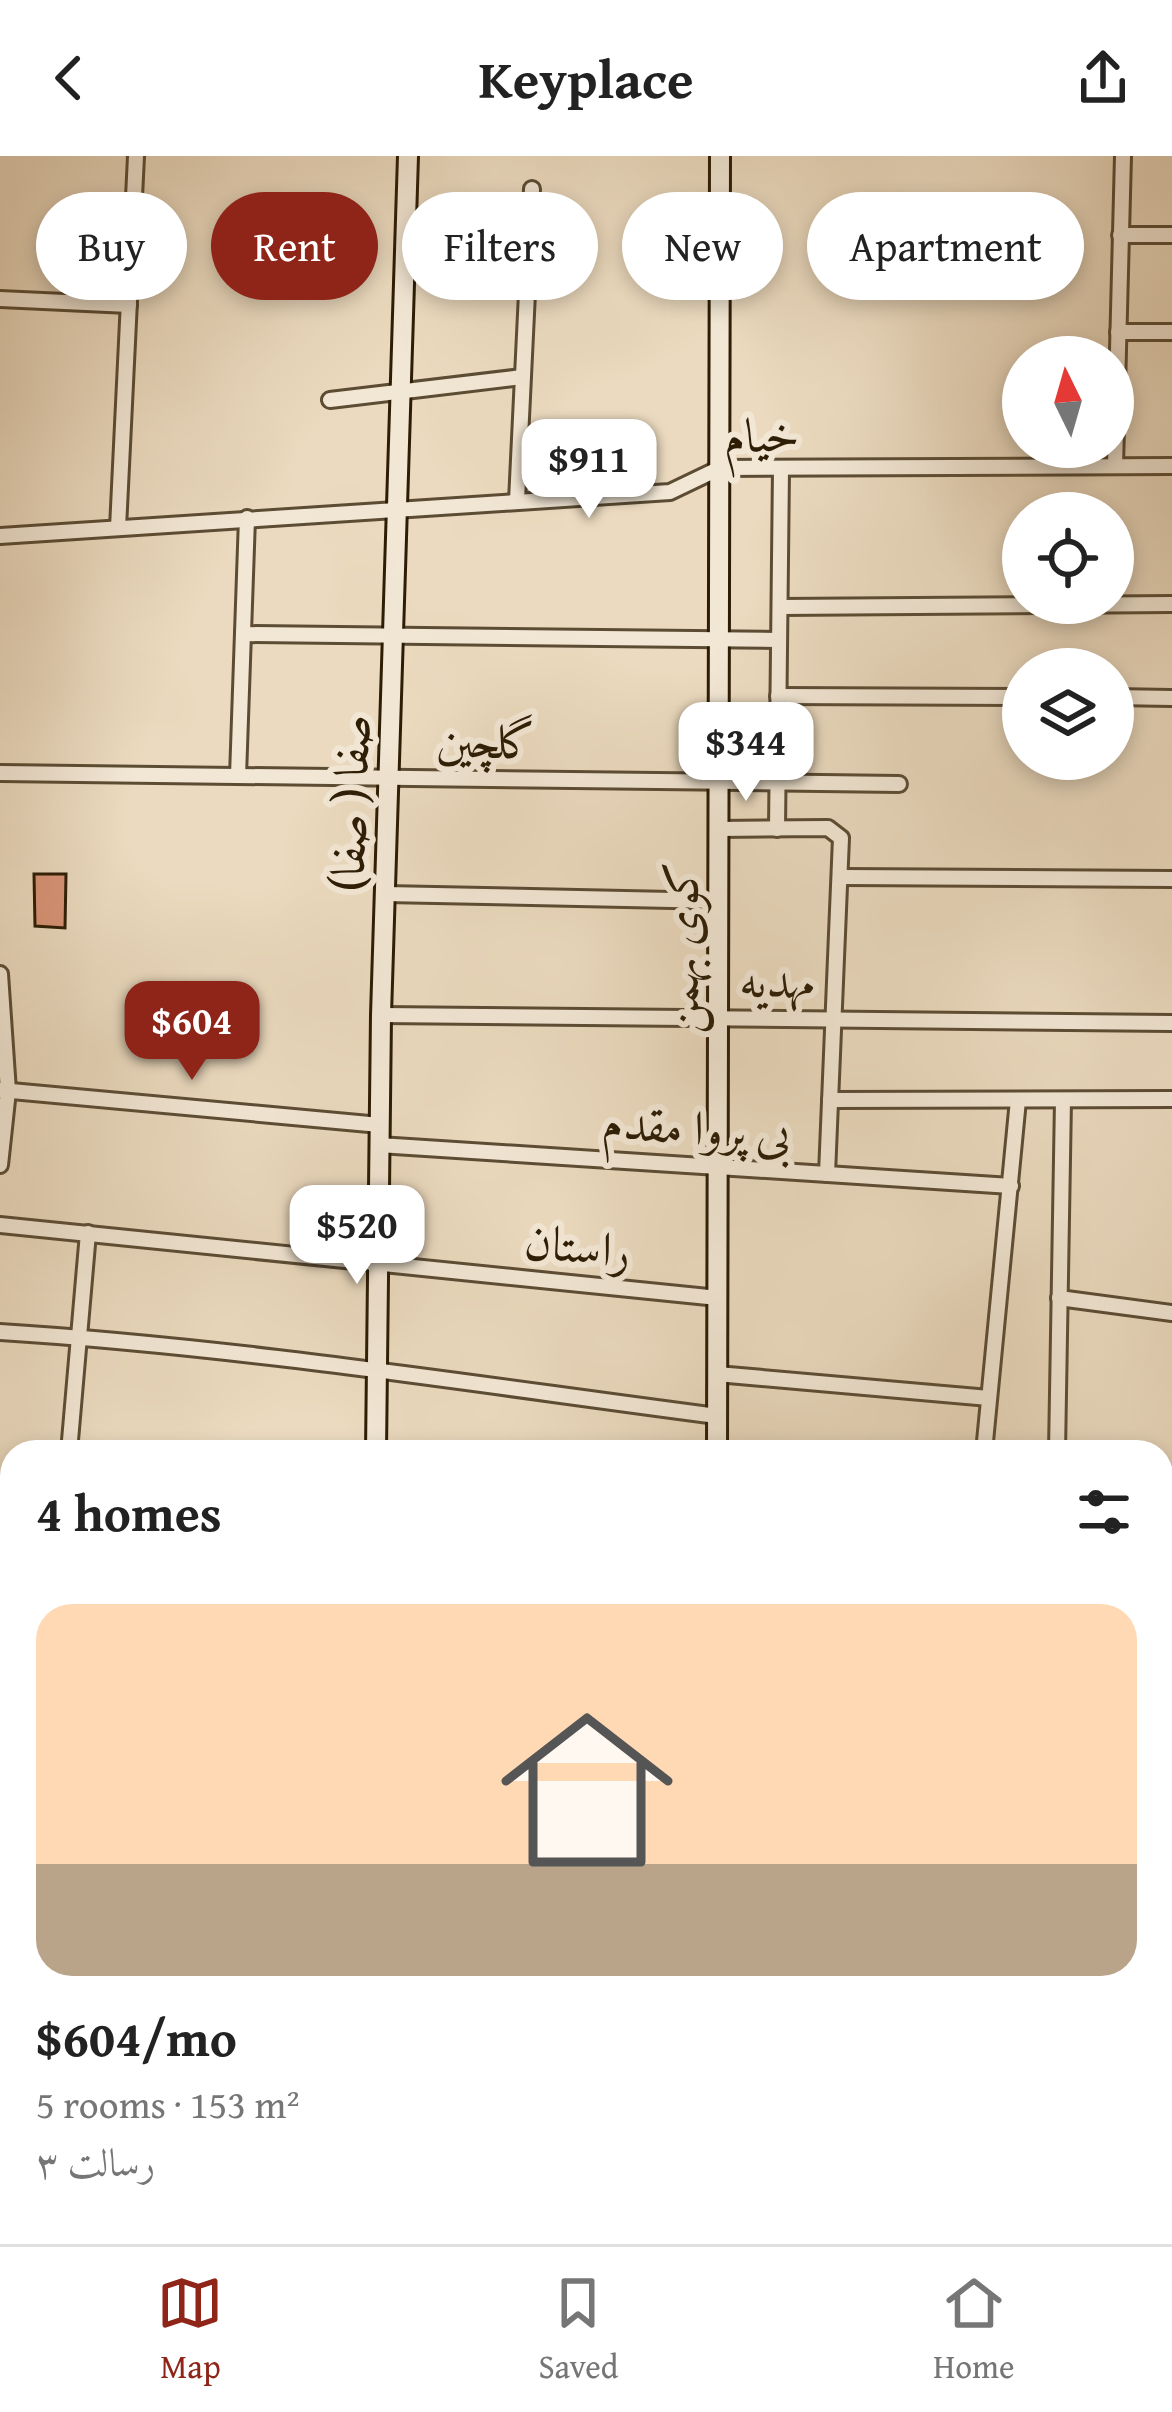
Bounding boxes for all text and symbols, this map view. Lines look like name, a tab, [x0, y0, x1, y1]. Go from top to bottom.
text: Keyplace	[479, 39, 693, 118]
icon: back	[36, 45, 102, 111]
icon: share	[1070, 45, 1136, 111]
chip: Buy	[36, 192, 187, 300]
chip: Rent	[211, 192, 378, 300]
chip: Filters	[402, 192, 598, 300]
chip: New	[622, 192, 783, 300]
chip: Apartment	[807, 192, 1084, 300]
north arrow	[1002, 336, 1134, 468]
map controls	[1002, 336, 1134, 780]
street label: خیام	[721, 397, 801, 478]
pin: $911	[518, 419, 660, 521]
text: $911	[549, 429, 629, 486]
button: locate	[1002, 492, 1134, 624]
button: layers	[1002, 648, 1134, 780]
pin: $344	[675, 702, 817, 804]
street label: گلچین	[436, 704, 536, 776]
text: $344	[706, 712, 786, 769]
street label: صفا ( صفا)	[310, 713, 388, 893]
street label: کوی بهمن	[645, 862, 716, 1034]
street label: مهدیه	[739, 944, 815, 1016]
pin: $604	[121, 981, 263, 1083]
text: $604	[152, 991, 232, 1048]
street label: بی پروا مقدم	[599, 1085, 794, 1176]
pin: $520	[286, 1185, 428, 1287]
text: $520	[317, 1195, 397, 1252]
street label: راستان	[521, 1204, 635, 1286]
text: 4 homes	[36, 1475, 222, 1550]
icon: filters	[1071, 1479, 1137, 1545]
icon: home	[479, 1682, 695, 1898]
text: $604/mo	[36, 2000, 237, 2075]
text: 5 rooms · 153 m²	[36, 2075, 300, 2132]
text: رسالت ۳	[36, 2133, 155, 2190]
tab: Map	[157, 2270, 223, 2390]
tab: Saved	[538, 2270, 618, 2390]
tab: Home	[933, 2270, 1015, 2390]

